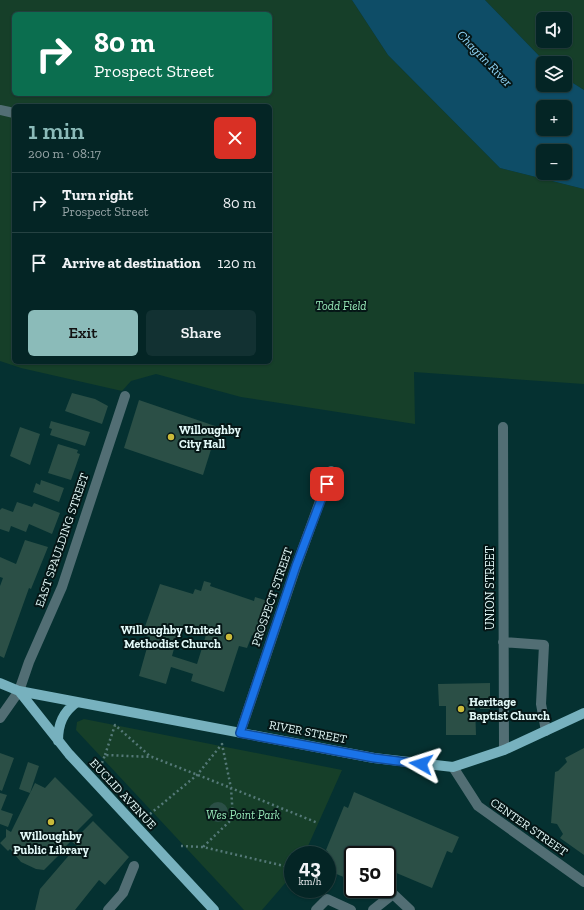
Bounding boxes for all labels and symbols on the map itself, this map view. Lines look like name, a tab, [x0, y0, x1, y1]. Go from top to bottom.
water label: Chagrin River	[454, 27, 516, 90]
park label: Todd Field	[316, 299, 367, 313]
place label: Willoughby City Hall	[179, 423, 241, 451]
marker: Willoughby City Hall	[166, 432, 176, 442]
pin	[310, 467, 344, 501]
street label: EAST SPAULDING STREET	[32, 471, 92, 609]
street label: PROSPECT STREET	[249, 545, 296, 648]
street label: UNION STREET	[483, 545, 497, 630]
place label: Willoughby United Methodist Church	[121, 623, 221, 651]
marker: Willoughby United Methodist Church	[224, 632, 234, 642]
place label: Heritage Baptist Church	[469, 695, 550, 723]
marker: Heritage Baptist Church	[456, 704, 466, 714]
street label: RIVER STREET	[268, 718, 349, 747]
position arrow	[400, 743, 442, 785]
street label: EUCLID AVENUE	[87, 756, 159, 832]
street label: CENTER STREET	[488, 795, 571, 859]
park label: Wes Point Park	[206, 808, 281, 822]
marker: Willoughby Public Library	[46, 817, 56, 827]
place label: Willoughby Public Library	[13, 829, 89, 857]
speed limit sign: 50	[344, 846, 396, 898]

